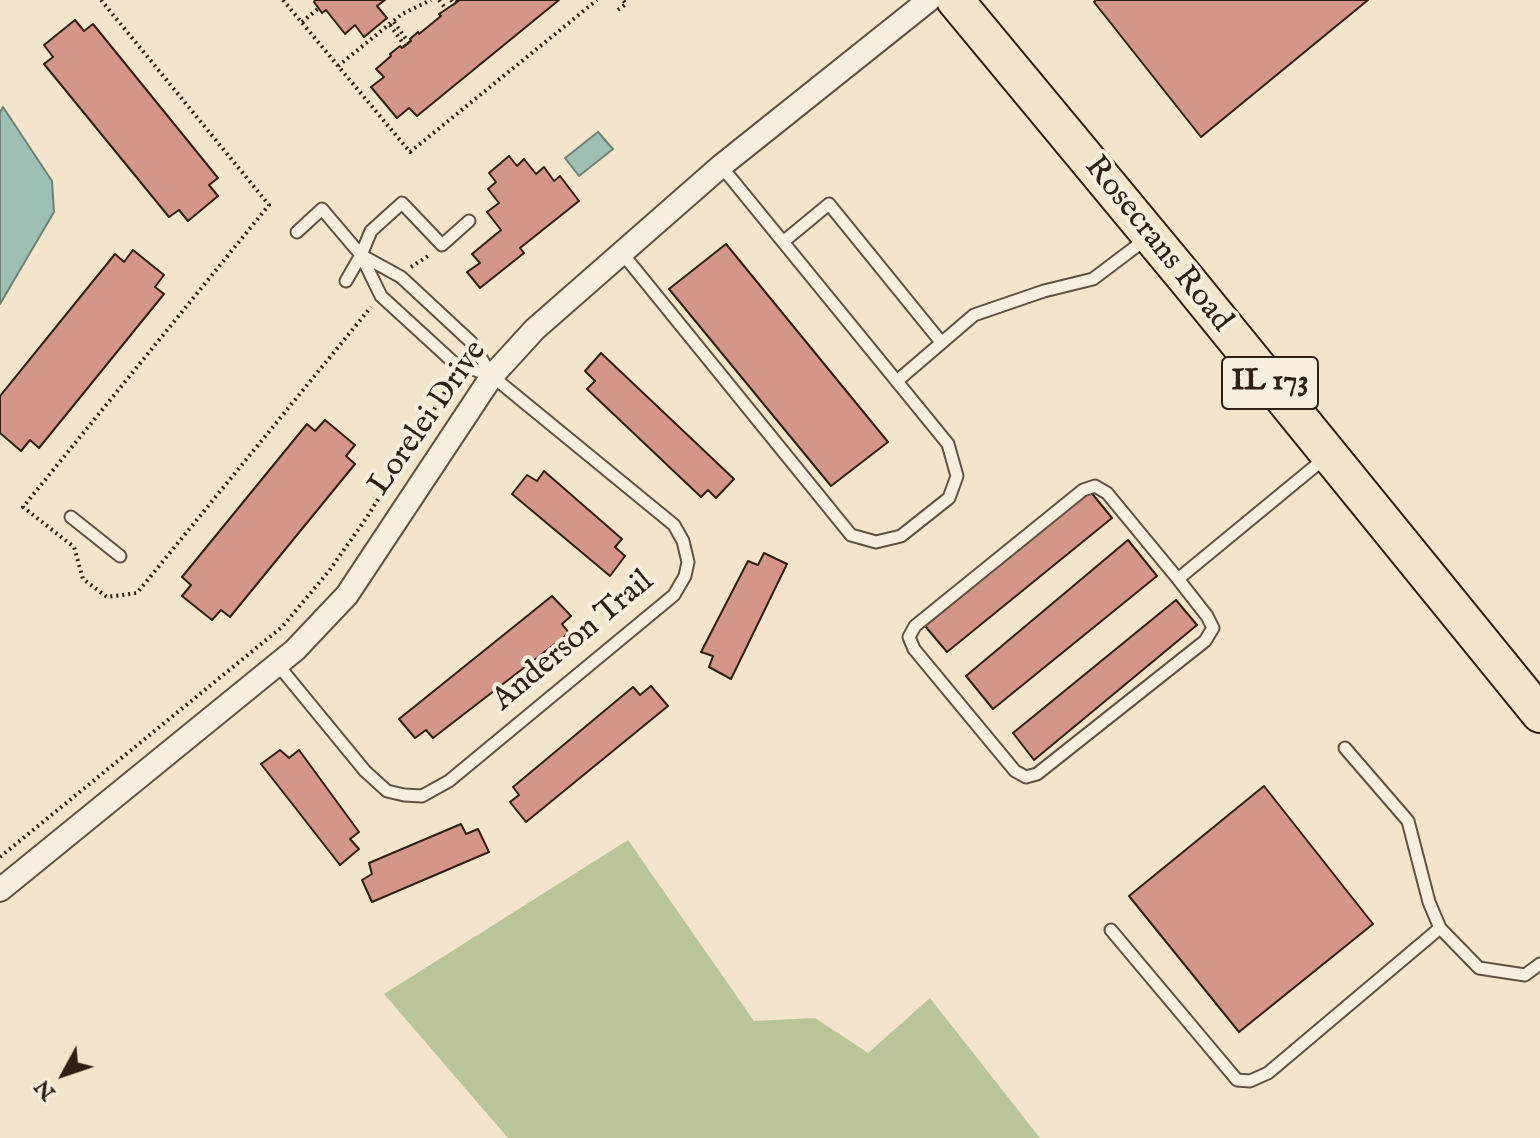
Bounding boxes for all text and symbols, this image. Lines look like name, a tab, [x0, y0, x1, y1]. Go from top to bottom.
street label: Rosecrans Road	[1075, 150, 1239, 340]
street label: Lorelei Drive	[362, 334, 496, 504]
road number: IL 173	[1222, 357, 1318, 409]
street label: Anderson Trail	[486, 564, 662, 720]
north arrow	[24, 1034, 104, 1114]
text: N	[29, 1073, 62, 1106]

